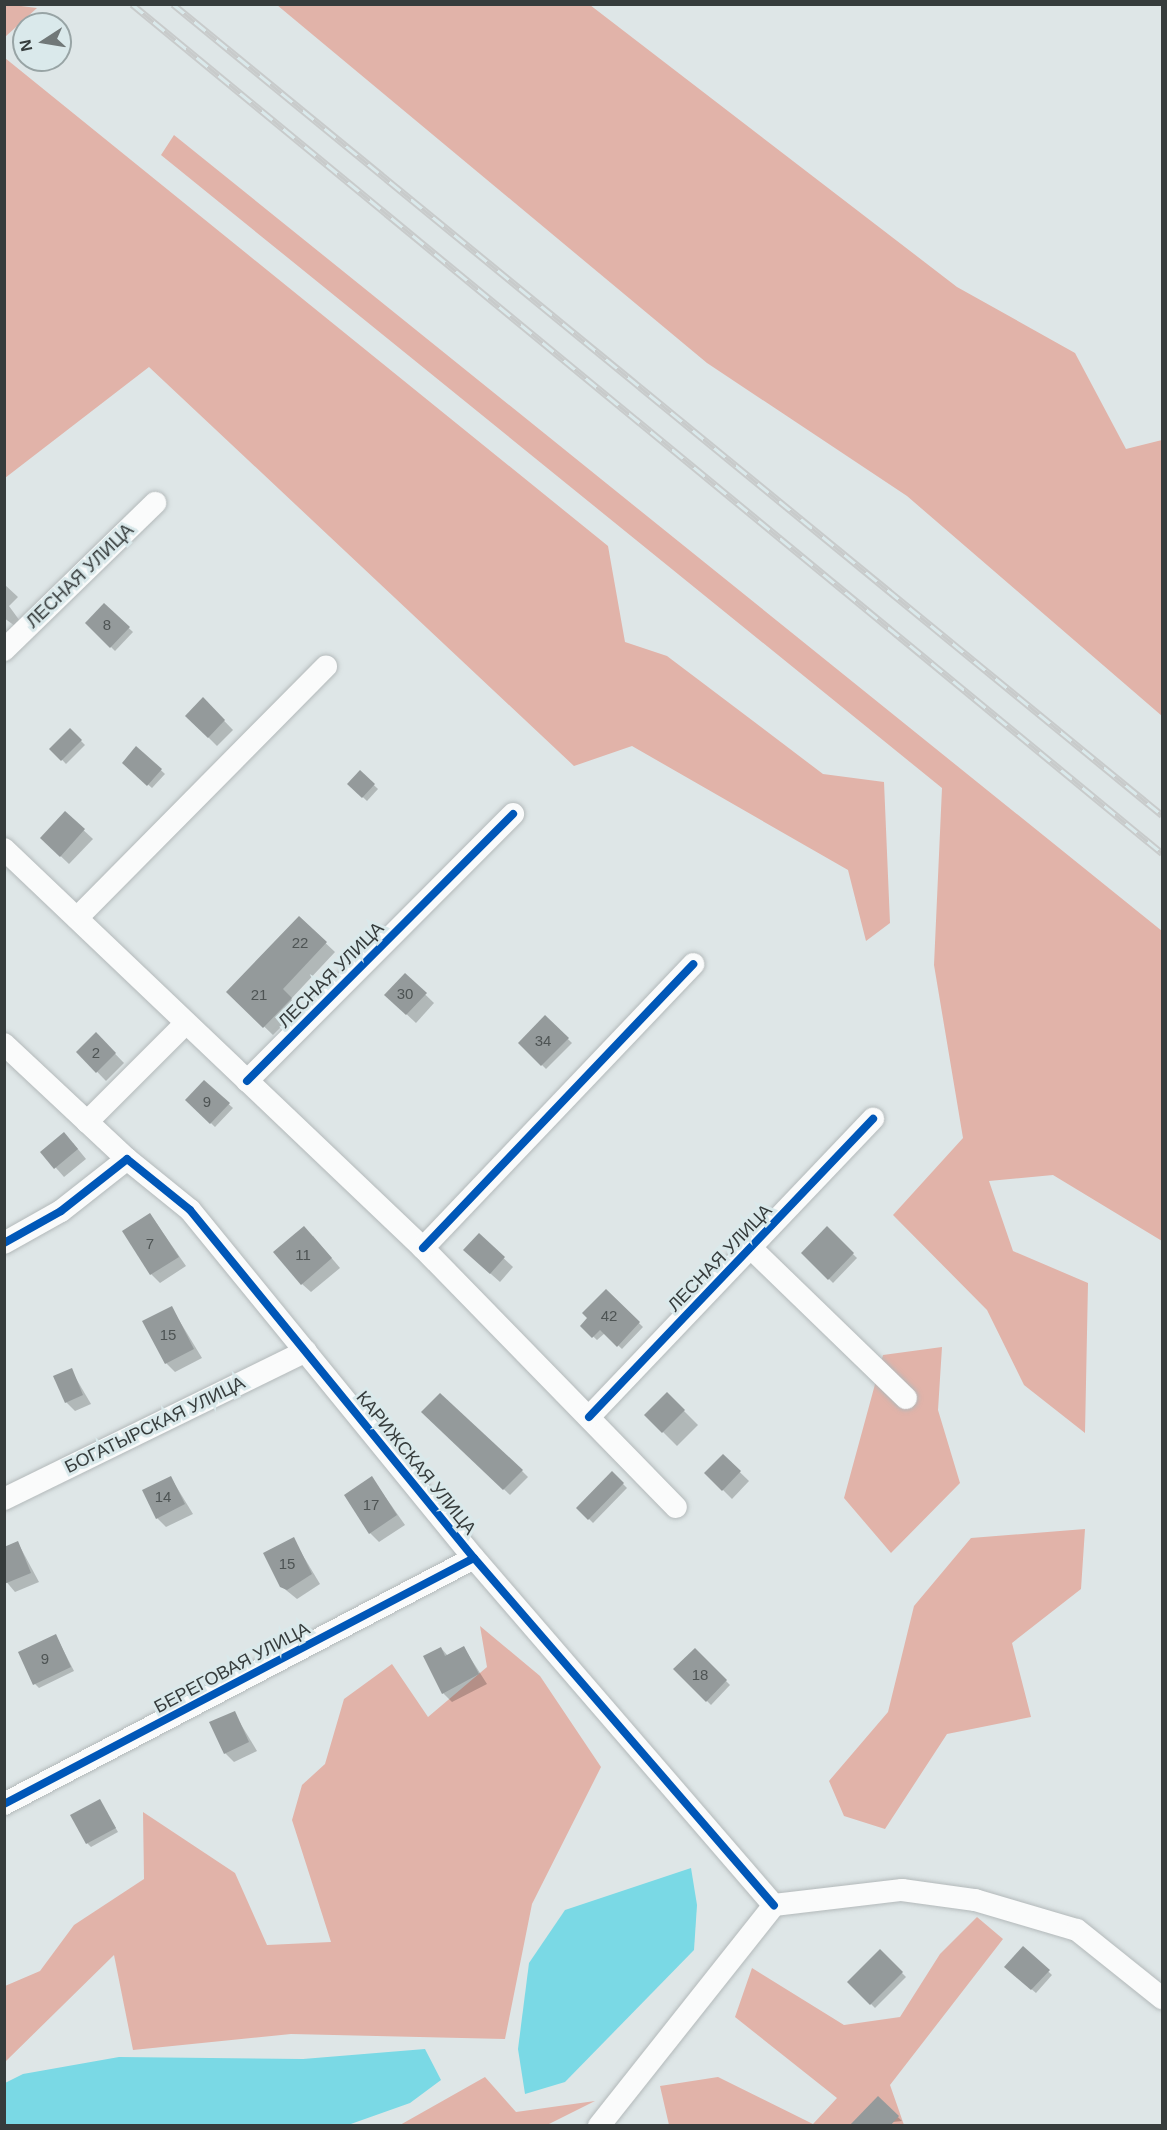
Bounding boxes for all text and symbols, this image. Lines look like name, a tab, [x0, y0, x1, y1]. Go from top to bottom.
north arrow	[12, 12, 72, 72]
text: N	[16, 38, 35, 53]
street label: ЛЕСНАЯ УЛИЦА	[22, 519, 138, 633]
house number: 8	[103, 616, 111, 634]
street label: ЛЕСНАЯ УЛИЦА	[274, 918, 388, 1032]
house number: 22	[292, 934, 308, 952]
house number: 30	[397, 985, 413, 1003]
house number: 21	[251, 986, 267, 1004]
house number: 34	[535, 1032, 551, 1050]
house number: 2	[92, 1044, 100, 1062]
house number: 9	[203, 1093, 211, 1111]
street label: ЛЕСНАЯ УЛИЦА	[663, 1200, 777, 1316]
house number: 7	[146, 1235, 154, 1253]
house number: 11	[295, 1246, 311, 1264]
house number: 42	[601, 1307, 617, 1325]
house number: 15	[160, 1326, 176, 1344]
street label: БОГАТЫРСКАЯ УЛИЦА	[61, 1372, 249, 1478]
street label: КАРИЖСКАЯ УЛИЦА	[352, 1387, 480, 1539]
house number: 14	[155, 1488, 171, 1506]
house number: 17	[363, 1496, 379, 1514]
house number: 15	[279, 1555, 295, 1573]
street label: БЕРЕГОВАЯ УЛИЦА	[151, 1618, 313, 1718]
house number: 9	[41, 1650, 49, 1668]
house number: 18	[692, 1666, 708, 1684]

